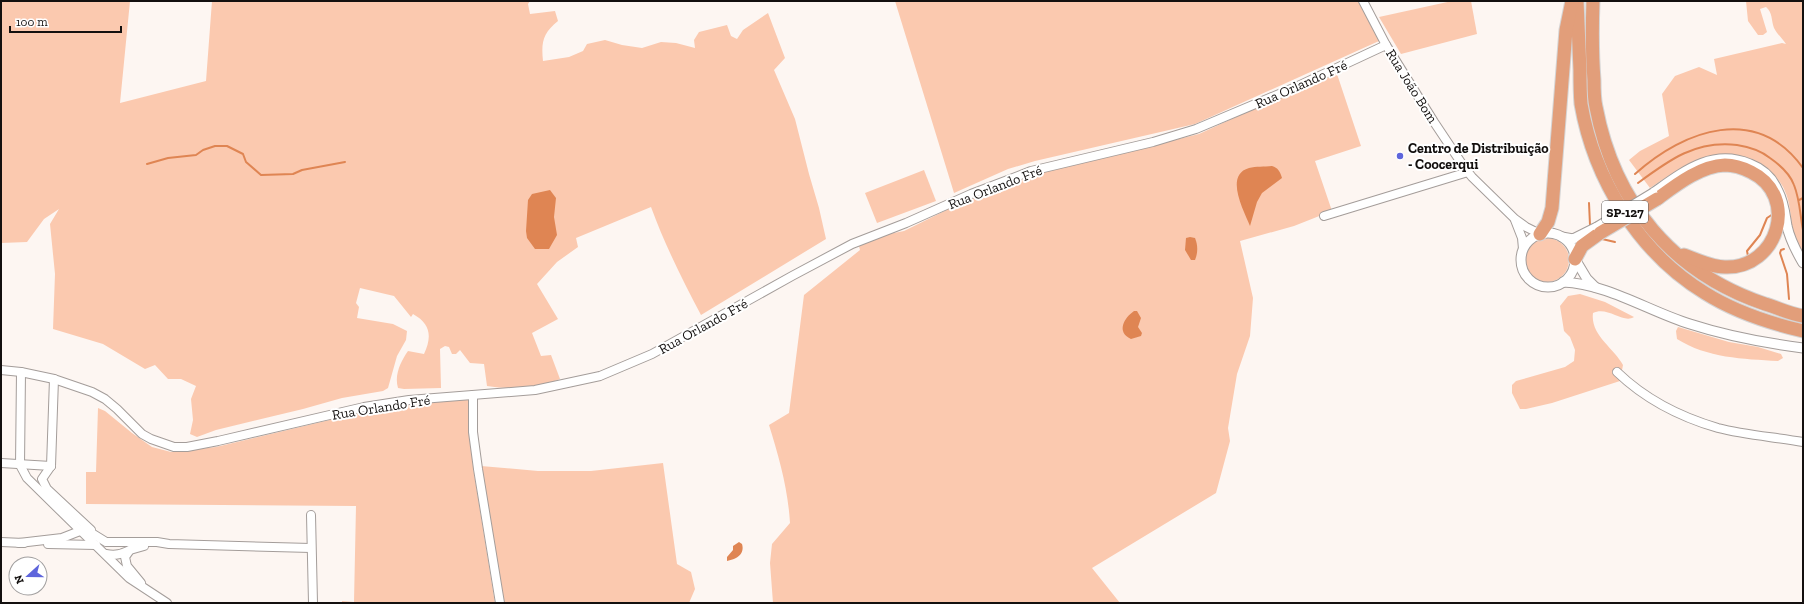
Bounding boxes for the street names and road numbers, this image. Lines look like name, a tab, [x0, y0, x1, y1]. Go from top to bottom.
street label: Rua João Bom	[1382, 46, 1441, 126]
street label: Rua Orlando Fré	[1252, 56, 1350, 112]
street label: Rua Orlando Fré	[946, 162, 1045, 213]
road number: SP-127	[1602, 201, 1648, 223]
street label: Rua Orlando Fré	[656, 295, 751, 358]
street label: Rua Orlando Fré	[331, 391, 432, 424]

